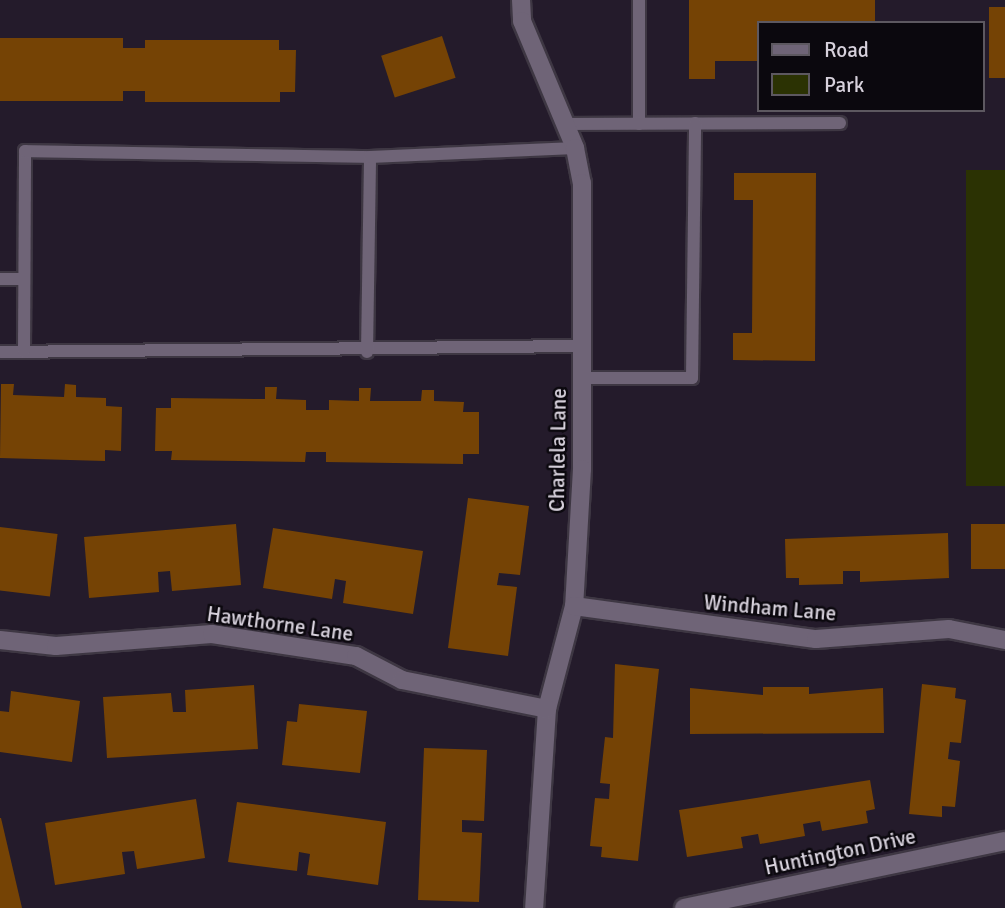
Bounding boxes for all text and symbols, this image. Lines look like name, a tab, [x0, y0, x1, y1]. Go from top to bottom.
legend	[757, 21, 984, 112]
text: Road	[824, 37, 869, 63]
text: Park	[824, 72, 864, 98]
street label: Charlela Lane	[544, 388, 572, 512]
street label: Windham Lane	[703, 590, 837, 626]
street label: Hawthorne Lane	[205, 601, 355, 647]
street label: Huntington Drive	[762, 824, 918, 880]

